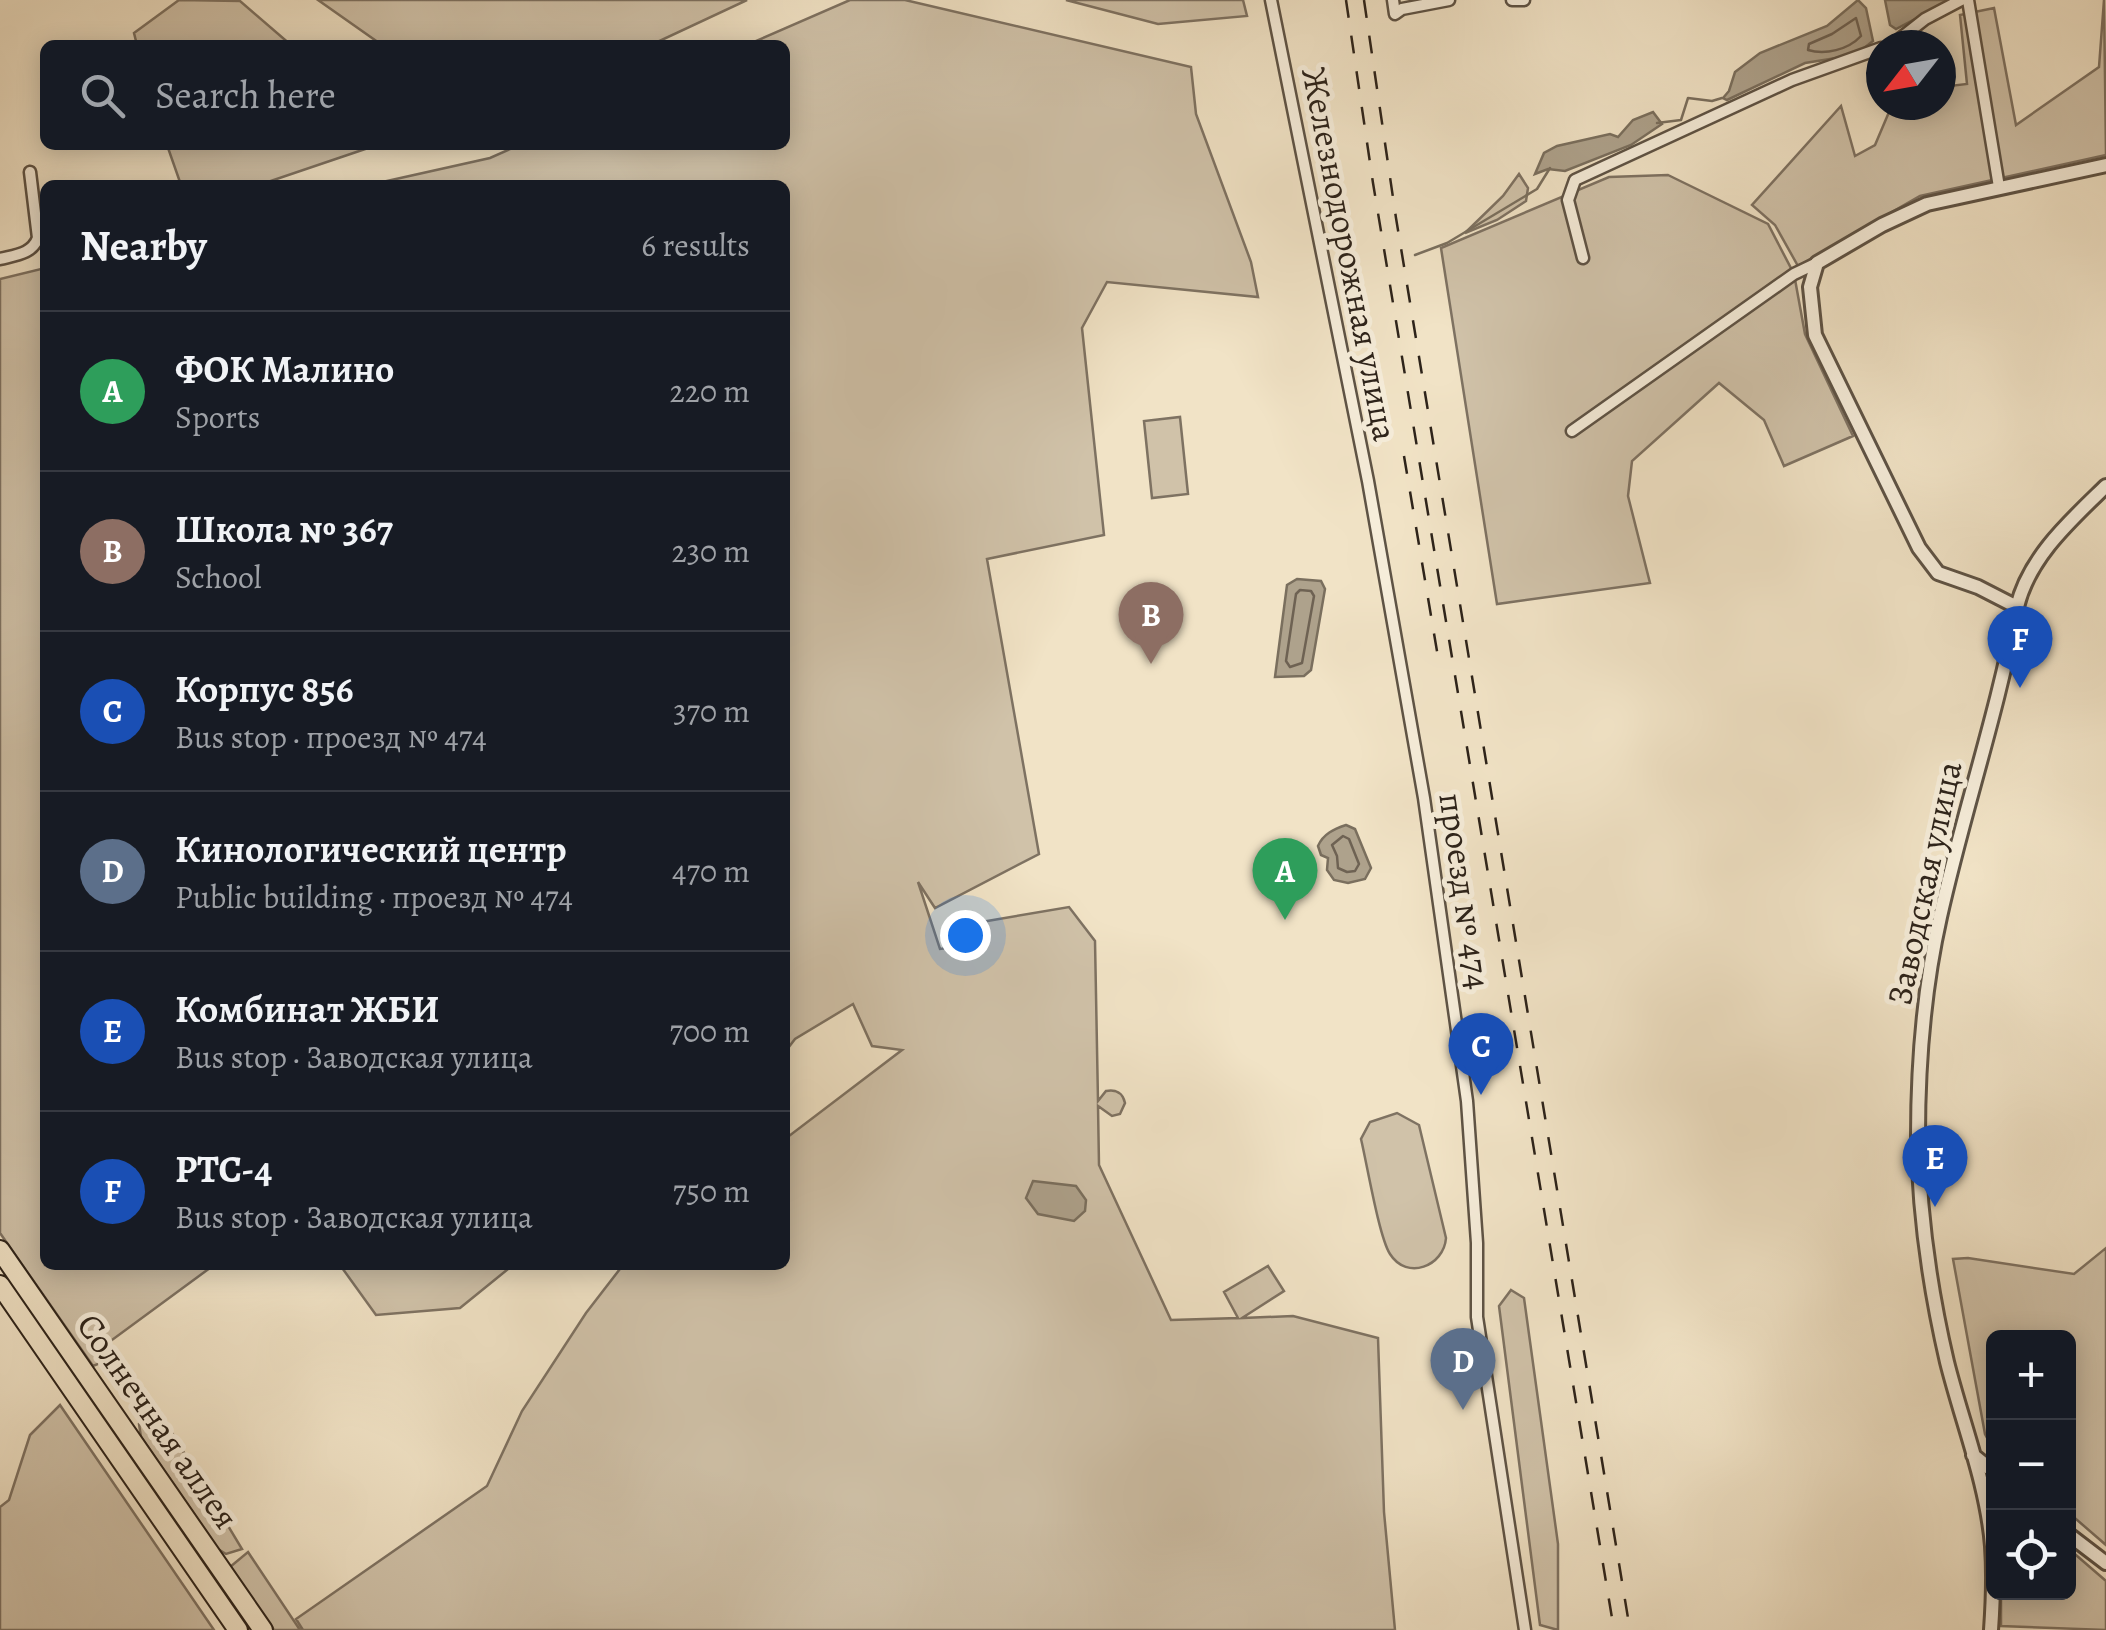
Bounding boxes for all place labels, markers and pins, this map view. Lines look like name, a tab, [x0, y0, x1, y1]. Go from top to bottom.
pin: B	[1118, 582, 1184, 664]
pin: F	[1988, 606, 2052, 688]
pin: A	[1252, 838, 1318, 920]
pin: C	[1448, 1012, 1514, 1095]
pin: E	[1902, 1124, 1968, 1207]
pin: D	[1430, 1328, 1496, 1410]

